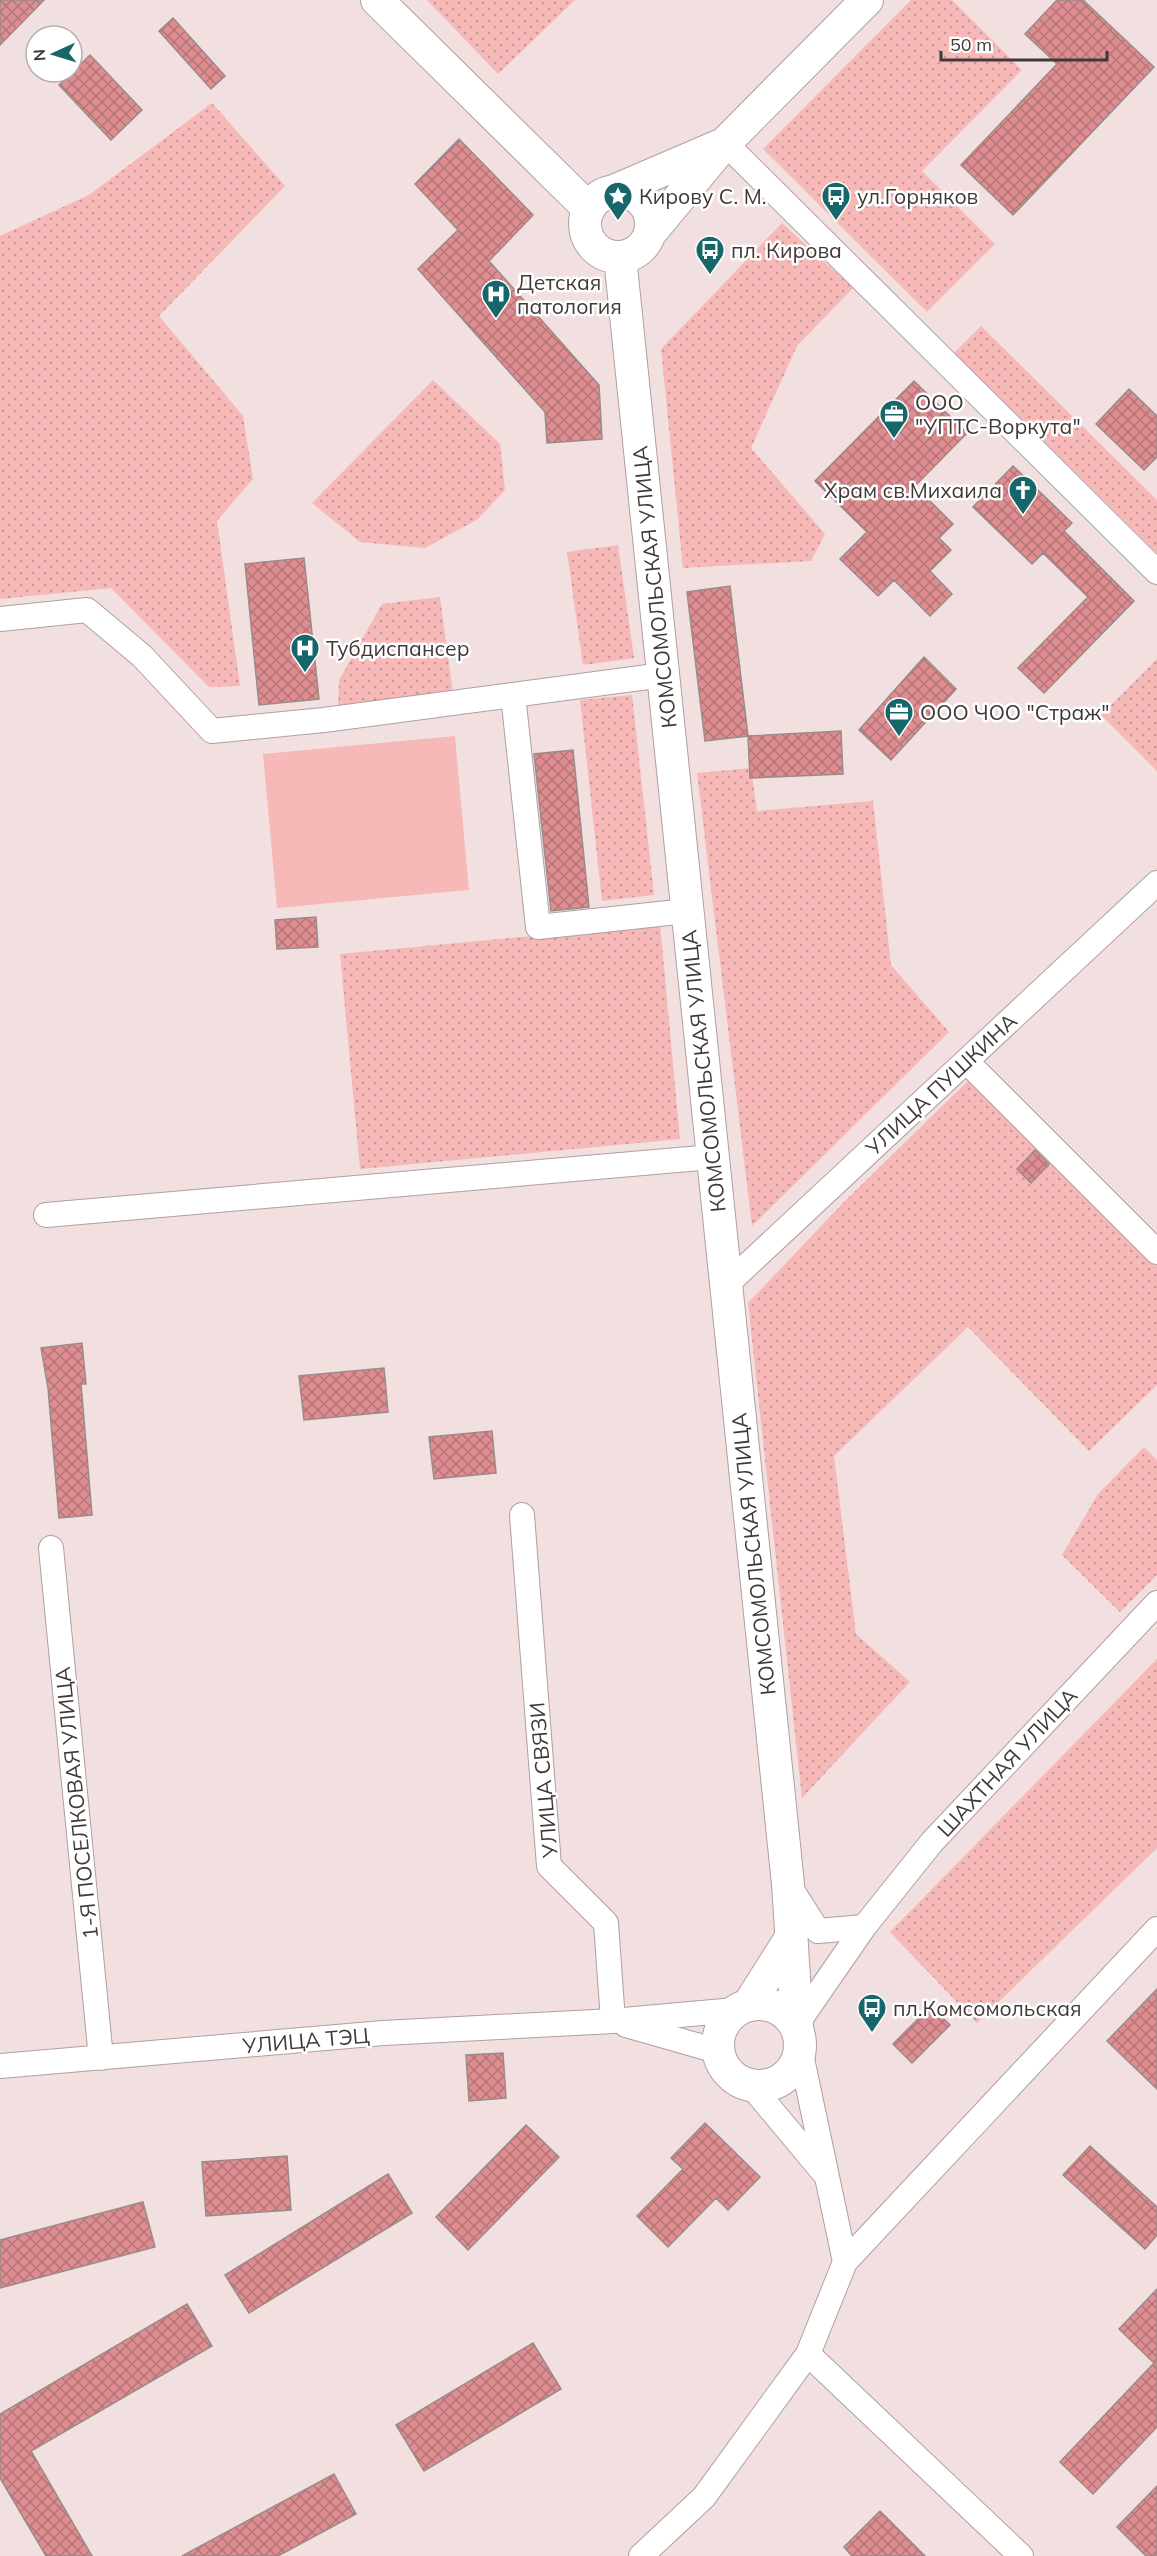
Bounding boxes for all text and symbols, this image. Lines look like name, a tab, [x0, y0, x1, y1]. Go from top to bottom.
north arrow	[24, 24, 84, 84]
scale bar	[941, 24, 1108, 62]
text: 50 m	[950, 33, 992, 56]
text: N	[29, 48, 49, 62]
place icon: Кирову С. М.	[602, 180, 634, 222]
bus stop icon: ул.Горняков	[820, 180, 852, 222]
place label: Кирову С. М.	[639, 183, 767, 209]
place label: ул.Горняков	[857, 183, 978, 209]
bus stop icon: пл. Кирова	[694, 234, 726, 276]
place label: пл. Кирова	[731, 237, 842, 263]
place label: Детская патология	[517, 269, 622, 319]
hospital icon: Детская патология	[480, 278, 512, 320]
place label: ООО "УПТС-Воркута"	[915, 389, 1081, 439]
office icon: ООО "УПТС-Воркута"	[878, 398, 910, 440]
street label: КОМСОМОЛЬСКАЯ УЛИЦА	[626, 444, 682, 729]
church icon: Храм св.Михаила	[1007, 474, 1039, 516]
place label: Храм св.Михаила	[824, 477, 1002, 503]
hospital icon: Тубдиспансер	[289, 632, 321, 674]
place label: Тубдиспансер	[326, 635, 470, 661]
office icon: ООО ЧОО "Страж"	[883, 696, 915, 738]
place label: ООО ЧОО "Страж"	[920, 699, 1110, 725]
street label: КОМСОМОЛЬСКАЯ УЛИЦА	[675, 928, 731, 1213]
street label: УЛИЦА ПУШКИНА	[859, 1007, 1022, 1161]
street label: КОМСОМОЛЬСКАЯ УЛИЦА	[725, 1411, 781, 1696]
street label: 1-Я ПОСЕЛКОВАЯ УЛИЦА	[49, 1665, 103, 1940]
street label: ШАХТНАЯ УЛИЦА	[931, 1682, 1083, 1842]
street label: УЛИЦА СВЯЗИ	[523, 1701, 563, 1860]
bus stop icon: пл.Комсомольская	[856, 1992, 888, 2034]
place label: пл.Комсомольская	[893, 1995, 1082, 2021]
street label: УЛИЦА ТЭЦ	[240, 2021, 371, 2059]

